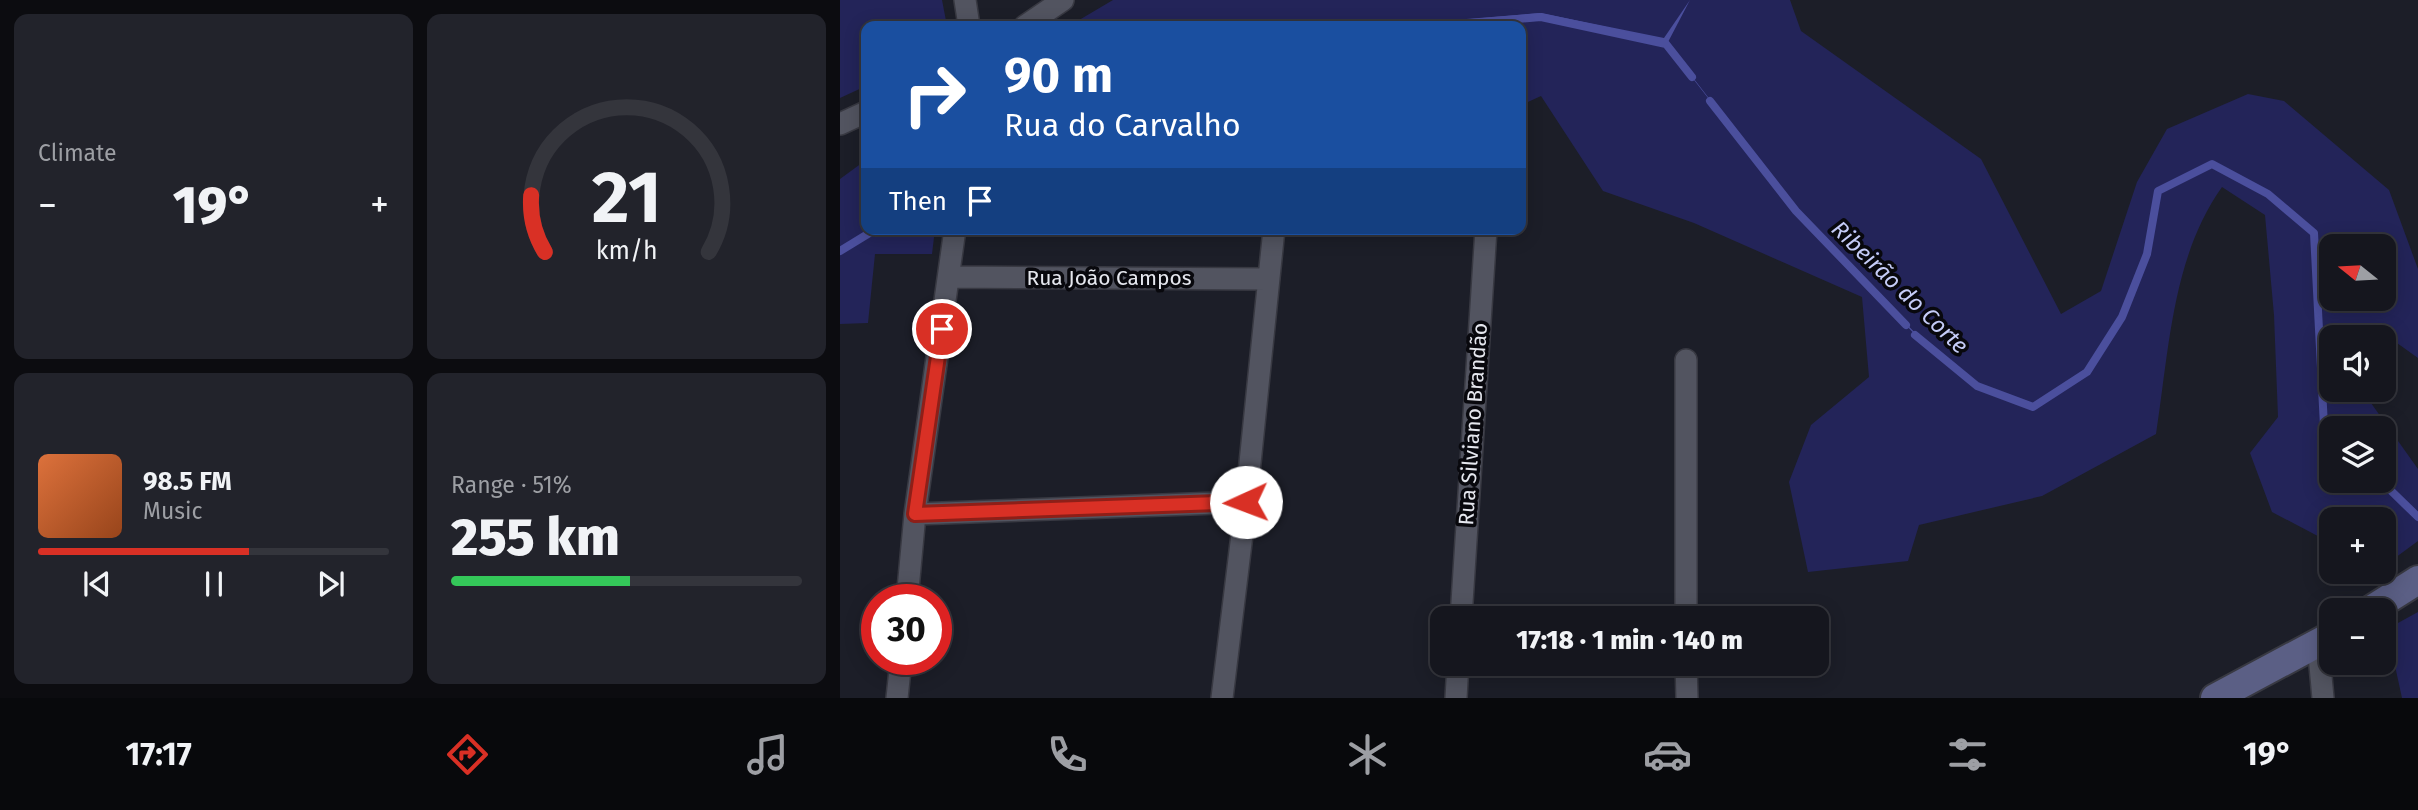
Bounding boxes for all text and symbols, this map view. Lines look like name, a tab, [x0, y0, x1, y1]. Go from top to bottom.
text: 90 m	[1004, 46, 1113, 105]
icon: right	[889, 49, 980, 140]
text: Rua do Carvalho	[1004, 106, 1241, 144]
text: Climate	[38, 139, 117, 167]
text: 21	[592, 155, 661, 242]
text: 19°	[173, 174, 254, 237]
text: −	[38, 182, 57, 228]
text: +	[370, 182, 389, 228]
icon: arrive	[961, 182, 999, 220]
text: Then	[889, 186, 947, 217]
water label: Ribeirão do Corte	[1826, 215, 1974, 359]
north arrow	[2319, 234, 2396, 312]
map controls	[2319, 234, 2396, 675]
text: km/h	[596, 236, 657, 266]
street label: Rua João Campos	[1026, 265, 1192, 291]
pin	[912, 299, 972, 359]
icon: arrive	[923, 310, 961, 348]
street label: Rua Silviano Brandão	[1453, 322, 1493, 526]
button: sound	[2319, 325, 2396, 402]
button: layers	[2319, 416, 2396, 493]
position arrow	[1209, 465, 1283, 539]
text: 98.5 FM	[143, 466, 232, 497]
text: Range · 51%	[451, 471, 572, 499]
text: Music	[143, 497, 203, 525]
text: 255 km	[451, 506, 620, 569]
button: +	[2319, 507, 2396, 584]
icon: previous	[78, 565, 116, 603]
icon: pause	[195, 565, 233, 603]
icon: next	[312, 565, 350, 603]
speed limit sign: 30	[861, 584, 952, 675]
button: −	[2319, 598, 2396, 675]
text: 17:18 · 1 min · 140 m	[1516, 625, 1743, 656]
icon: directions	[443, 730, 492, 779]
icon: music	[743, 730, 792, 779]
icon: phone	[1043, 730, 1092, 779]
icon: climate	[1343, 730, 1392, 779]
icon: car	[1643, 730, 1692, 779]
icon: filters	[1943, 730, 1992, 779]
text: 17:17	[126, 735, 192, 773]
text: 19°	[2243, 735, 2292, 773]

